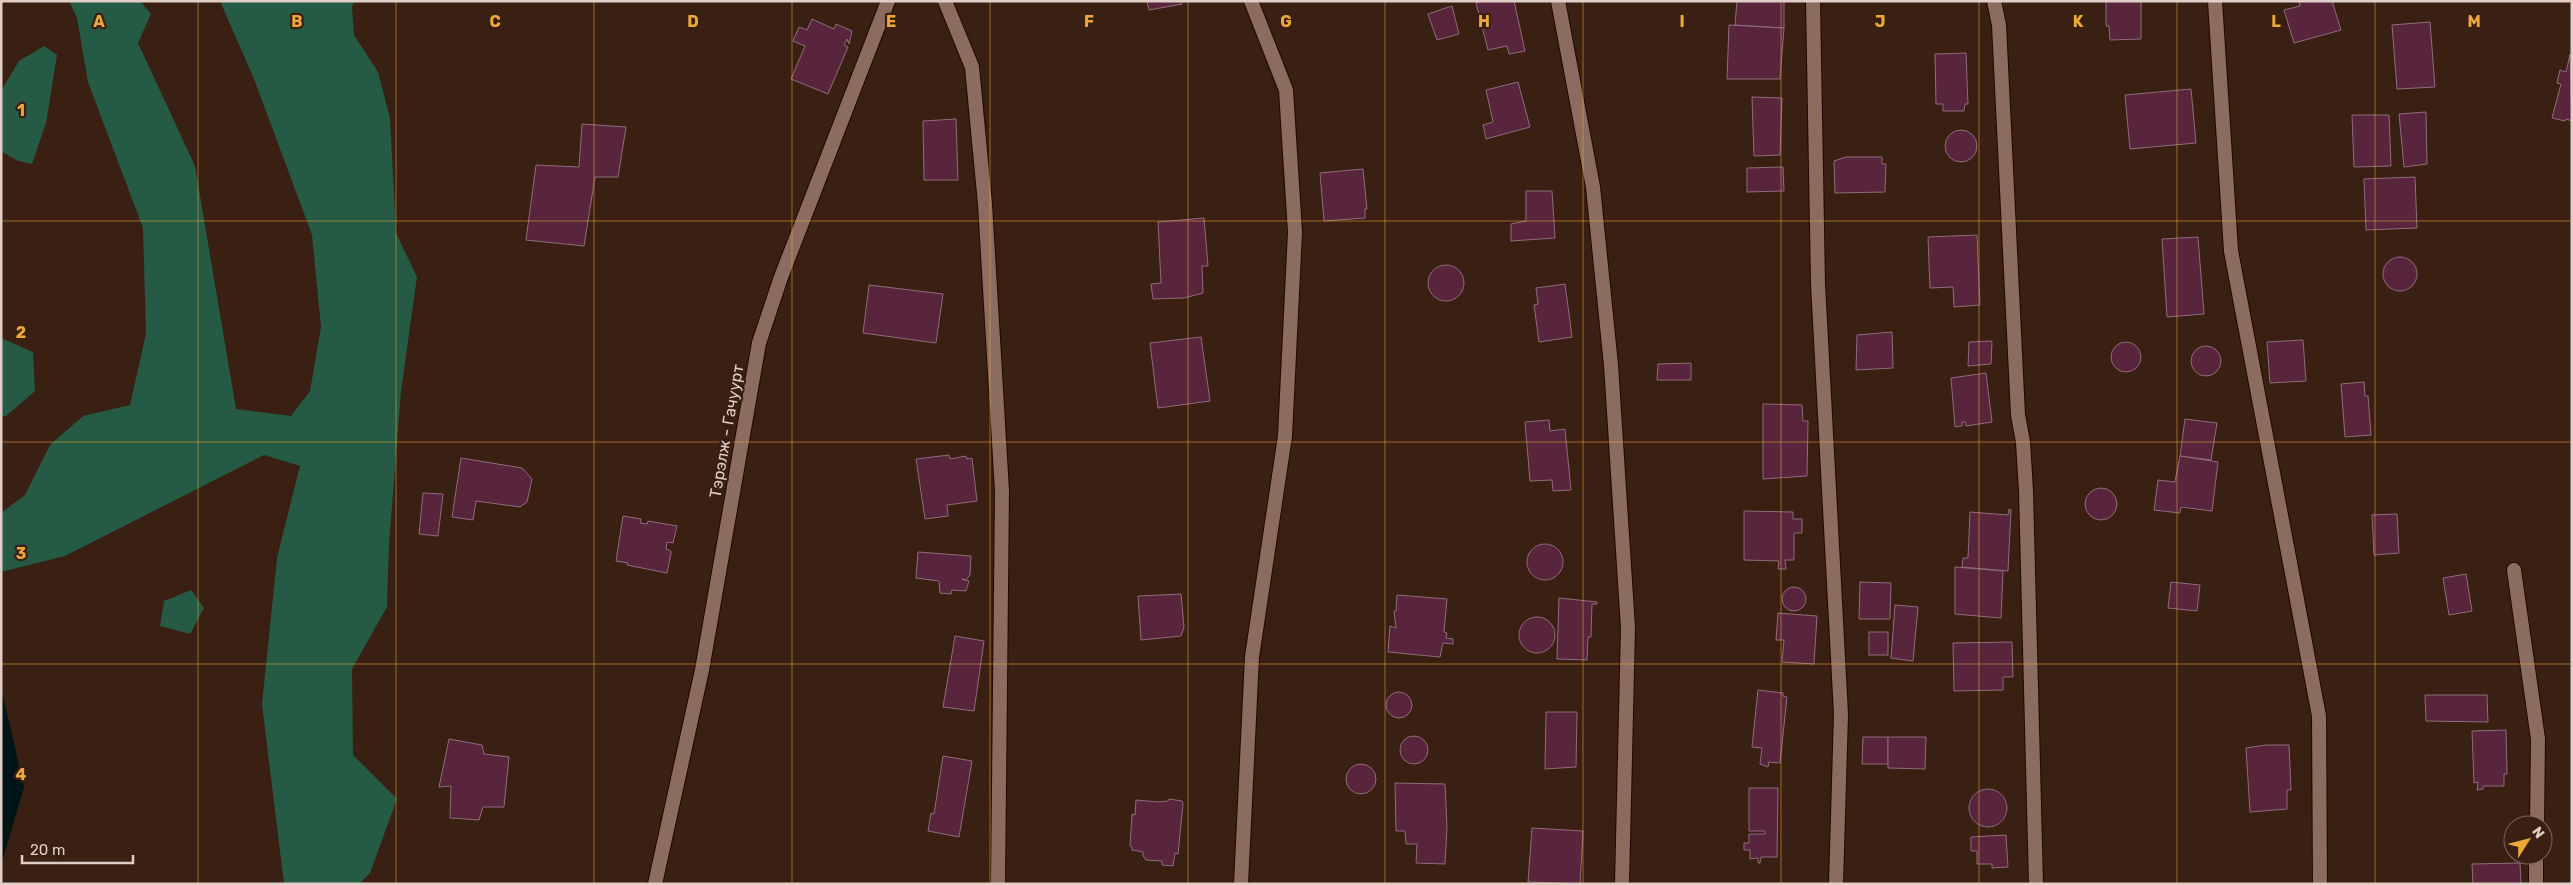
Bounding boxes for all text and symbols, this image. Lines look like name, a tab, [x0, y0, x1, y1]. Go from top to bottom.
text: A	[93, 12, 105, 31]
text: B	[291, 12, 303, 31]
text: C	[489, 12, 501, 31]
text: D	[687, 12, 699, 31]
text: E	[886, 12, 896, 31]
text: F	[1084, 12, 1094, 31]
text: G	[1280, 12, 1292, 31]
text: H	[1478, 12, 1490, 31]
text: I	[1679, 12, 1685, 31]
text: J	[1875, 12, 1885, 31]
text: K	[2073, 12, 2084, 31]
text: L	[2271, 12, 2281, 31]
text: M	[2467, 12, 2481, 31]
text: 1	[17, 101, 25, 120]
text: 2	[16, 323, 26, 342]
street label: Тэрэлж - Гачуурт	[705, 363, 748, 499]
text: 3	[16, 544, 26, 563]
text: 4	[16, 765, 27, 784]
north arrow	[2503, 815, 2553, 865]
text: N	[2528, 824, 2548, 842]
scale bar	[22, 832, 134, 864]
text: 20 m	[30, 841, 65, 859]

